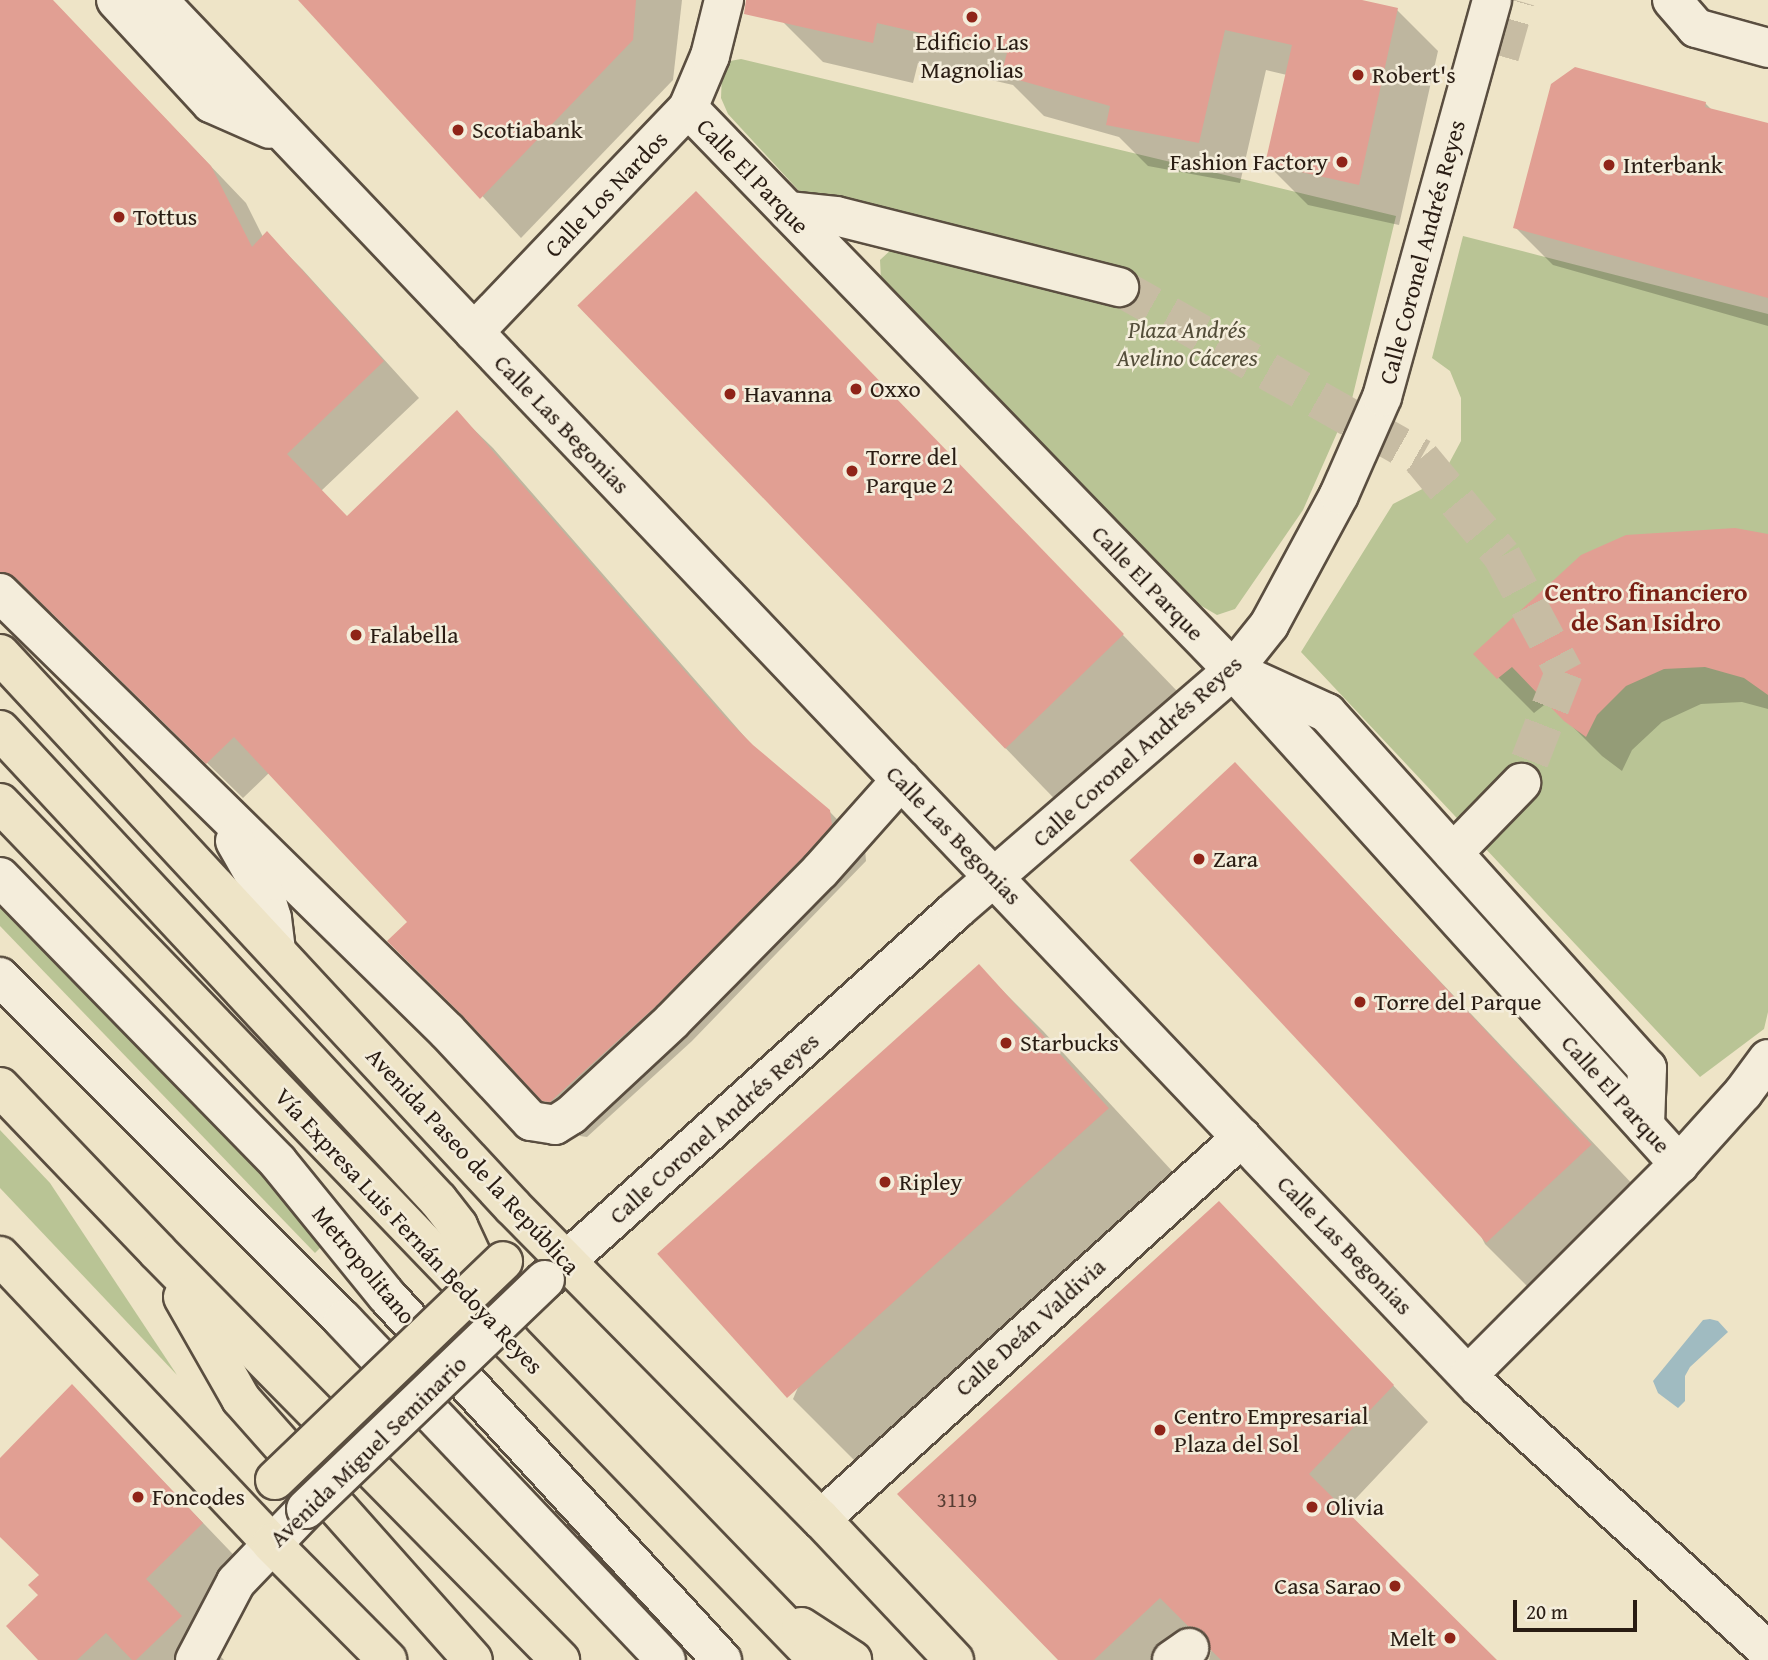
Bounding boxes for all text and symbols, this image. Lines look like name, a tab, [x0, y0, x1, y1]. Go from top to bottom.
marker: Edificio Las Magnolias	[964, 9, 980, 25]
place label: Edificio Las Magnolias	[915, 28, 1029, 84]
place label: Robert's	[1372, 61, 1456, 89]
marker: Robert's	[1350, 67, 1366, 83]
street label: Calle El Parque	[691, 112, 815, 240]
place label: Scotiabank	[472, 116, 583, 144]
street label: Calle Coronel Andrés Reyes	[1373, 117, 1471, 387]
marker: Scotiabank	[450, 122, 466, 138]
street label: Calle Los Nardos	[539, 125, 673, 263]
place label: Fashion Factory	[1170, 148, 1328, 176]
place label: Interbank	[1623, 151, 1723, 179]
marker: Fashion Factory	[1334, 154, 1350, 170]
marker: Interbank	[1601, 157, 1617, 173]
place label: Tottus	[133, 203, 197, 231]
marker: Tottus	[111, 209, 127, 225]
park label: Plaza Andrés Avelino Cáceres	[1116, 316, 1258, 372]
street label: Calle Las Begonias	[488, 348, 636, 500]
place label: Oxxo	[870, 375, 921, 403]
place label: Havanna	[744, 380, 832, 408]
marker: Oxxo	[848, 381, 864, 397]
marker: Havanna	[722, 386, 738, 402]
place label: Torre del Parque 2	[866, 443, 958, 499]
marker: Torre del Parque 2	[844, 463, 860, 479]
street label: Calle El Parque	[1086, 519, 1210, 647]
district label: Centro financiero de San Isidro	[1544, 576, 1748, 638]
place label: Falabella	[370, 621, 459, 649]
marker: Falabella	[348, 627, 364, 643]
street label: Calle Coronel Andrés Reyes	[1026, 649, 1248, 853]
street label: Calle Las Begonias	[880, 759, 1028, 911]
place label: Zara	[1213, 845, 1258, 873]
marker: Zara	[1191, 851, 1207, 867]
place label: Torre del Parque	[1374, 988, 1541, 1016]
marker: Torre del Parque	[1352, 994, 1368, 1010]
street label: Calle Coronel Andrés Reyes	[603, 1026, 825, 1230]
place label: Starbucks	[1020, 1029, 1119, 1057]
street label: Calle El Parque	[1555, 1029, 1677, 1159]
marker: Starbucks	[998, 1035, 1014, 1051]
street label: Avenida Paseo de la República	[360, 1042, 586, 1280]
street label: Vía Expresa Luis Fernán Bedoya Reyes	[269, 1082, 549, 1380]
place label: Ripley	[899, 1168, 962, 1196]
street label: Calle Las Begonias	[1271, 1169, 1419, 1321]
marker: Ripley	[877, 1174, 893, 1190]
street label: Metropolitano	[306, 1200, 422, 1330]
street label: Calle Deán Valdivia	[949, 1252, 1111, 1402]
street label: Avenida Miguel Seminario	[263, 1349, 473, 1553]
place label: Centro Empresarial Plaza del Sol	[1174, 1402, 1368, 1458]
marker: Centro Empresarial Plaza del Sol	[1152, 1422, 1168, 1438]
place label: Foncodes	[152, 1483, 245, 1511]
house number: 3119	[937, 1487, 977, 1513]
marker: Foncodes	[130, 1489, 146, 1505]
place label: Olivia	[1326, 1493, 1384, 1521]
marker: Olivia	[1304, 1499, 1320, 1515]
place label: Casa Sarao	[1274, 1572, 1381, 1600]
marker: Casa Sarao	[1387, 1578, 1403, 1594]
scale bar	[1516, 1586, 1640, 1630]
text: 20 m	[1526, 1596, 1568, 1627]
place label: Melt	[1390, 1624, 1436, 1652]
marker: Melt	[1442, 1630, 1458, 1646]

